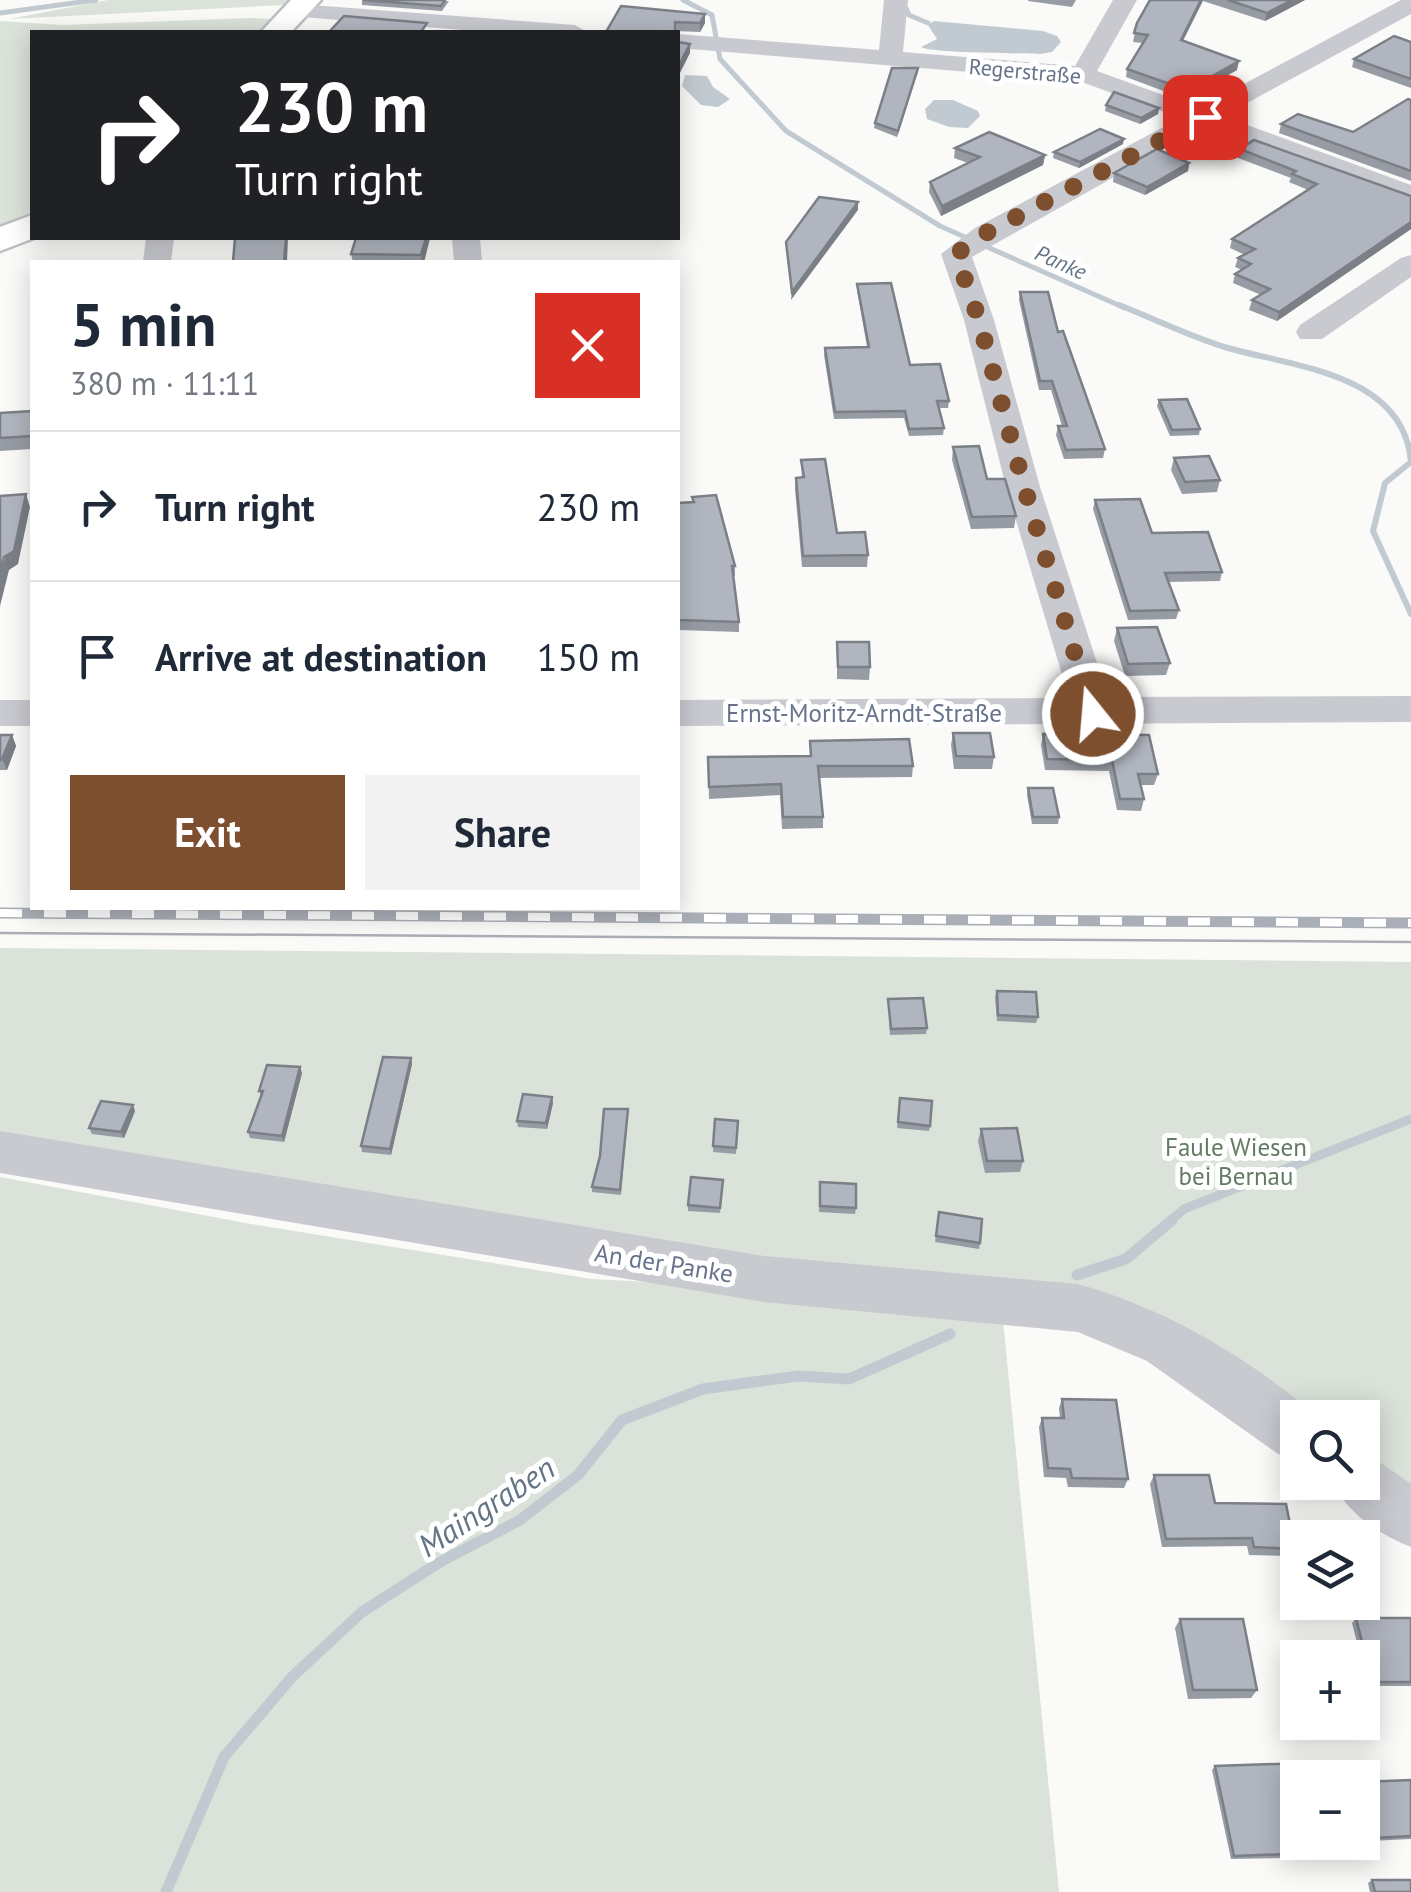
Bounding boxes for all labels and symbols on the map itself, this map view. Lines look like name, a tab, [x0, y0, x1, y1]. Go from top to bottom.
street label: Regerstraße	[968, 52, 1082, 90]
pin	[1163, 75, 1248, 160]
water label: Panke	[1031, 238, 1092, 286]
position arrow	[1041, 662, 1145, 766]
street label: Ernst-Moritz-Arndt-Straße	[726, 697, 1002, 729]
park label: Faule Wiesen bei Bernau	[1165, 1131, 1307, 1192]
street label: An der Panke	[592, 1236, 736, 1290]
water label: Maingraben	[410, 1446, 562, 1566]

